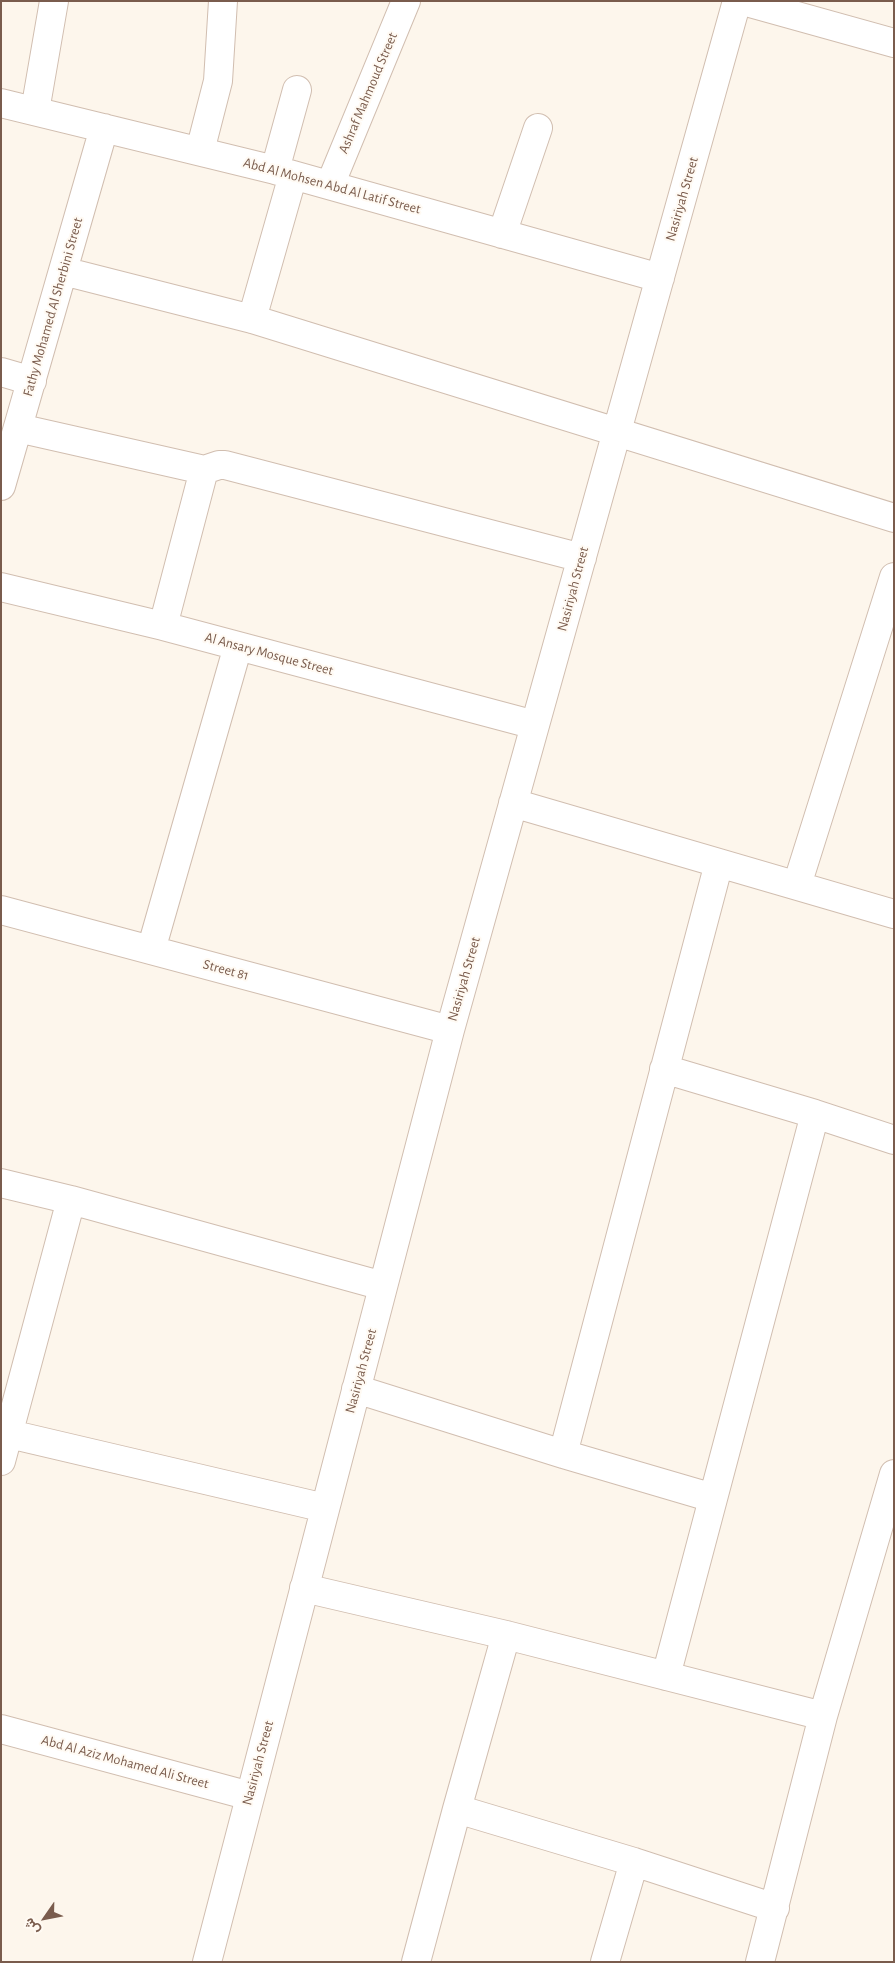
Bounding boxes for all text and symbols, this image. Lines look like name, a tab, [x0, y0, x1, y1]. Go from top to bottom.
street label: Ashraf Mahmoud Street	[335, 30, 401, 156]
street label: Abd Al Mohsen Abd Al Latif Street	[241, 154, 423, 218]
street label: Nasiriyah Street	[662, 155, 702, 243]
street label: Fathy Mohamed Al Sherbini Street	[19, 216, 87, 398]
street label: Nasiriyah Street	[554, 545, 592, 633]
street label: Al Ansary Mosque Street	[203, 629, 335, 679]
street label: Nasiriyah Street	[444, 935, 484, 1023]
street label: Street 81	[201, 956, 251, 984]
street label: Nasiriyah Street	[342, 1327, 380, 1415]
street label: Nasiriyah Street	[239, 1719, 277, 1807]
street label: Abd Al Aziz Mohamed Ali Street	[39, 1732, 211, 1792]
north arrow	[20, 1893, 70, 1943]
text: ش	[22, 1915, 43, 1937]

